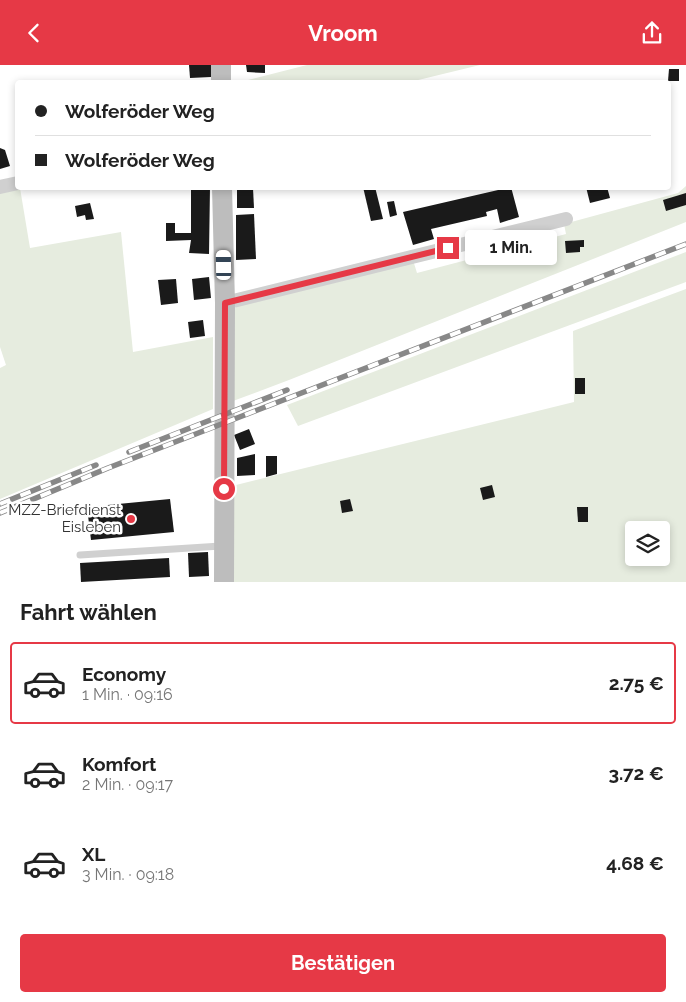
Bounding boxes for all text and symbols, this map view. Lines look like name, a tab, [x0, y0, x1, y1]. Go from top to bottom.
icon: back	[20, 19, 48, 47]
icon: share	[638, 19, 666, 47]
text: Vroom	[308, 20, 378, 46]
text: Wolferöder Weg	[65, 100, 215, 122]
text: Wolferöder Weg	[65, 149, 215, 171]
callout: 1 Min.	[466, 231, 558, 265]
route end	[437, 237, 459, 259]
text: 1 Min.	[490, 238, 532, 257]
car	[216, 250, 231, 280]
route start	[213, 478, 235, 500]
place label: MZZ-Briefdienst Eisleben	[8, 501, 121, 536]
marker: MZZ-Briefdienst Eisleben	[125, 513, 137, 525]
map controls	[625, 521, 670, 566]
button: layers	[625, 521, 670, 566]
text: Fahrt wählen	[20, 599, 157, 625]
icon: car	[22, 661, 67, 706]
text: Economy	[82, 663, 166, 685]
text: 2.75 €	[609, 672, 664, 694]
text: 1 Min. · 09:16	[82, 685, 173, 704]
icon: car	[22, 751, 67, 796]
text: Komfort	[82, 753, 156, 775]
text: 3.72 €	[608, 762, 664, 784]
text: 2 Min. · 09:17	[82, 775, 173, 794]
icon: car	[22, 841, 67, 886]
text: XL	[82, 843, 105, 865]
text: 4.68 €	[606, 852, 664, 874]
text: 3 Min. · 09:18	[82, 865, 174, 884]
button: Bestätigen	[20, 934, 666, 992]

